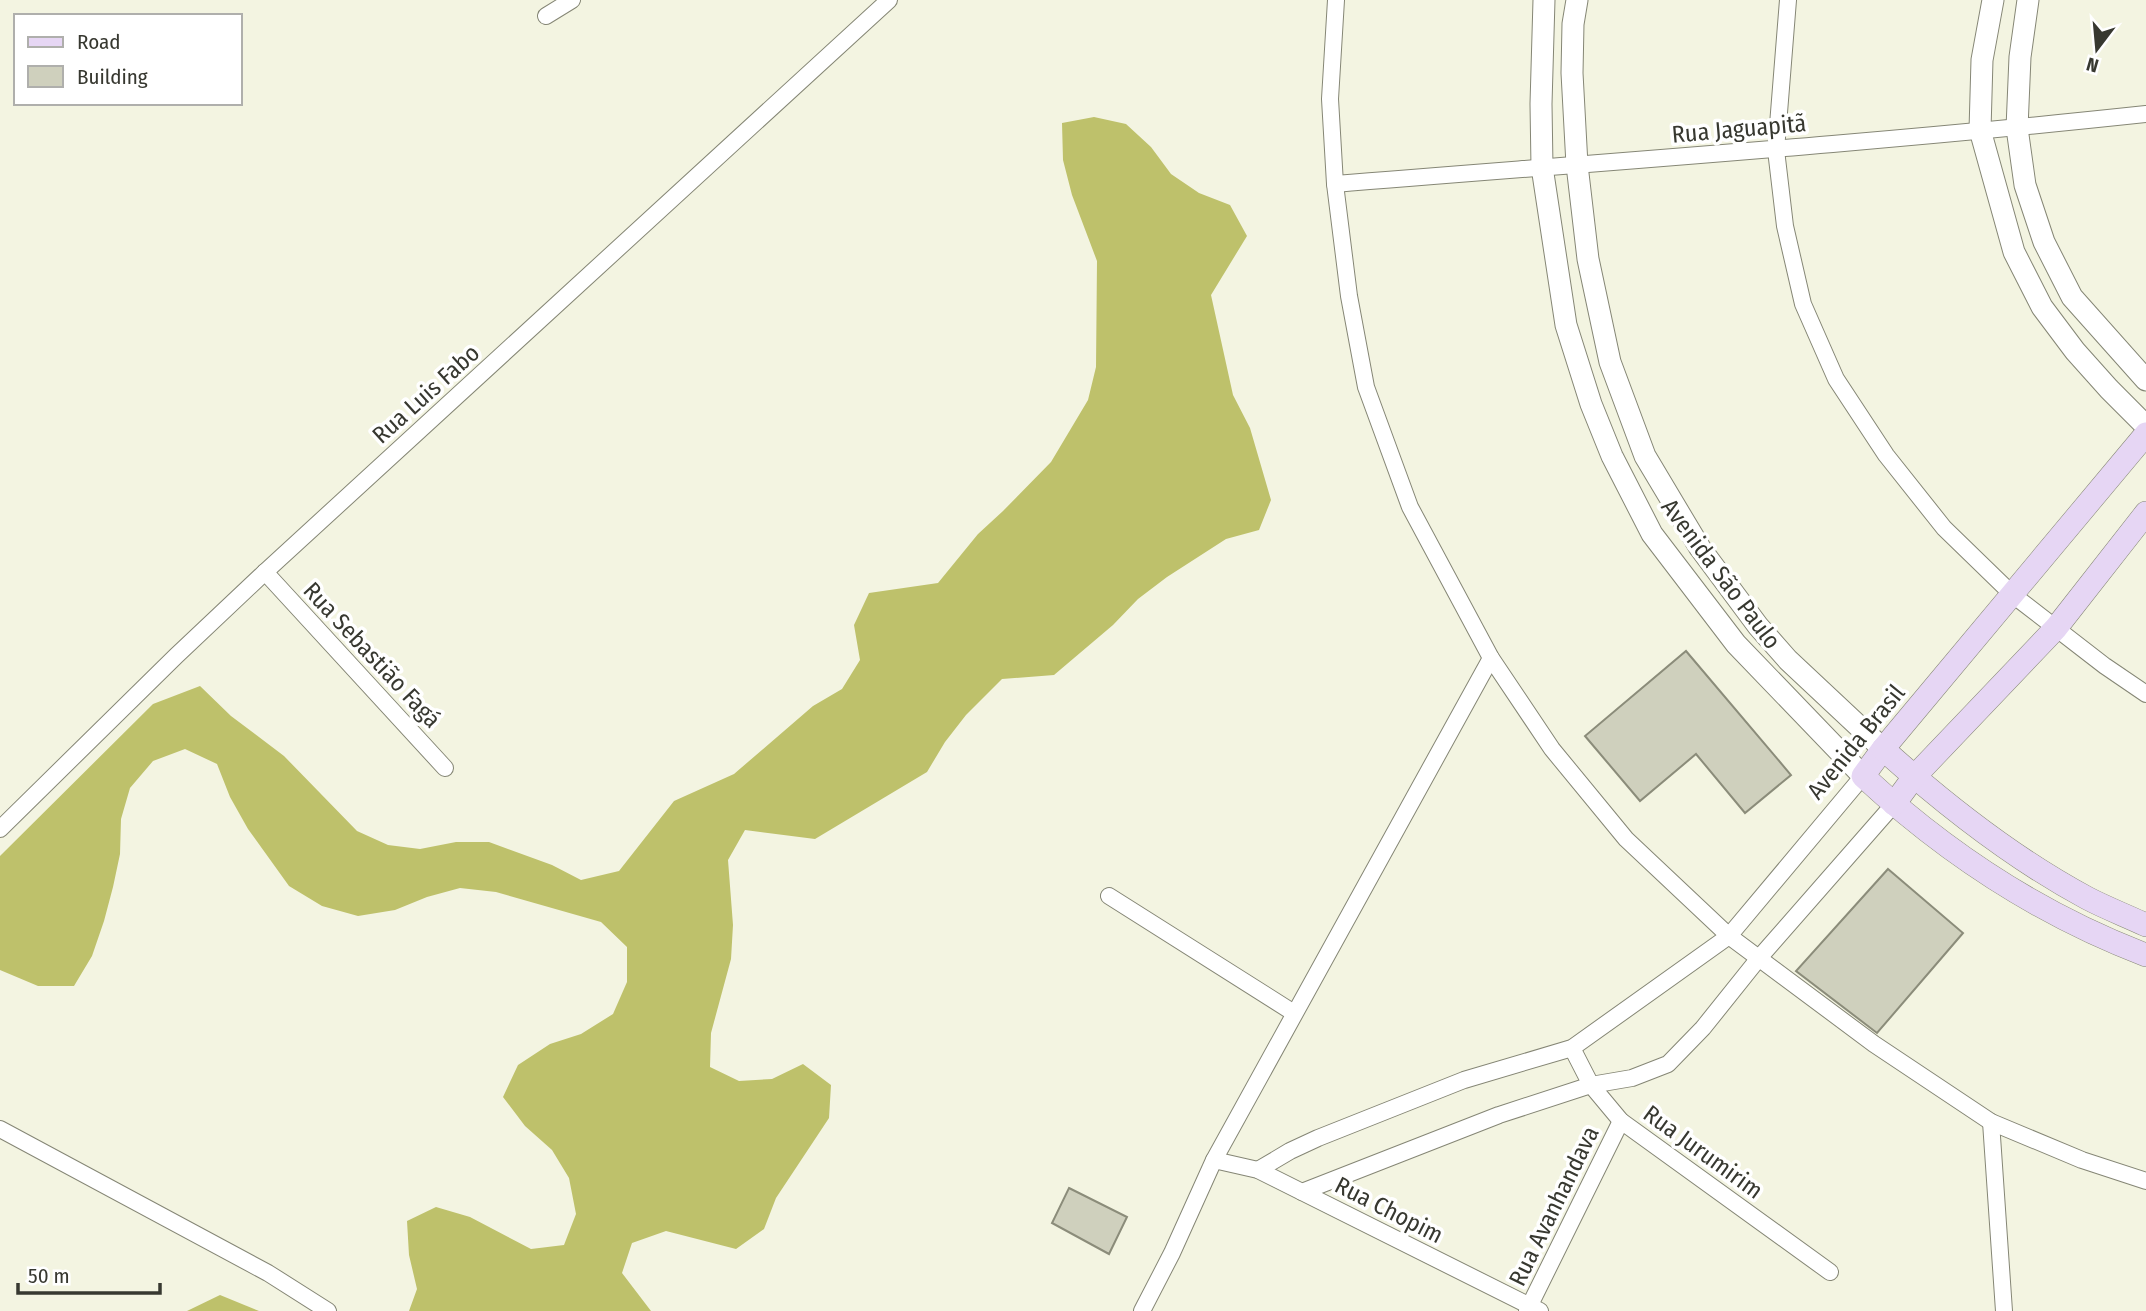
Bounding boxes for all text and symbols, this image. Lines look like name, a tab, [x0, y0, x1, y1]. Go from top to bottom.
legend	[14, 14, 242, 105]
north arrow	[2062, 14, 2132, 84]
text: Road	[77, 29, 121, 55]
text: N	[2084, 52, 2101, 77]
text: Building	[77, 64, 148, 90]
street label: Rua Jaguapitã	[1671, 109, 1807, 149]
street label: Rua Luis Fabo	[367, 339, 485, 449]
street label: Avenida São Paulo	[1656, 494, 1786, 654]
street label: Rua Sebastião Fagá	[298, 577, 446, 733]
street label: Avenida Brasil	[1801, 679, 1911, 805]
street label: Rua Jurumirim	[1638, 1099, 1768, 1205]
street label: Rua Avanhandava	[1503, 1122, 1605, 1290]
street label: Rua Chopim	[1330, 1171, 1448, 1249]
scale bar	[18, 1252, 159, 1296]
text: 50 m	[28, 1263, 70, 1289]

